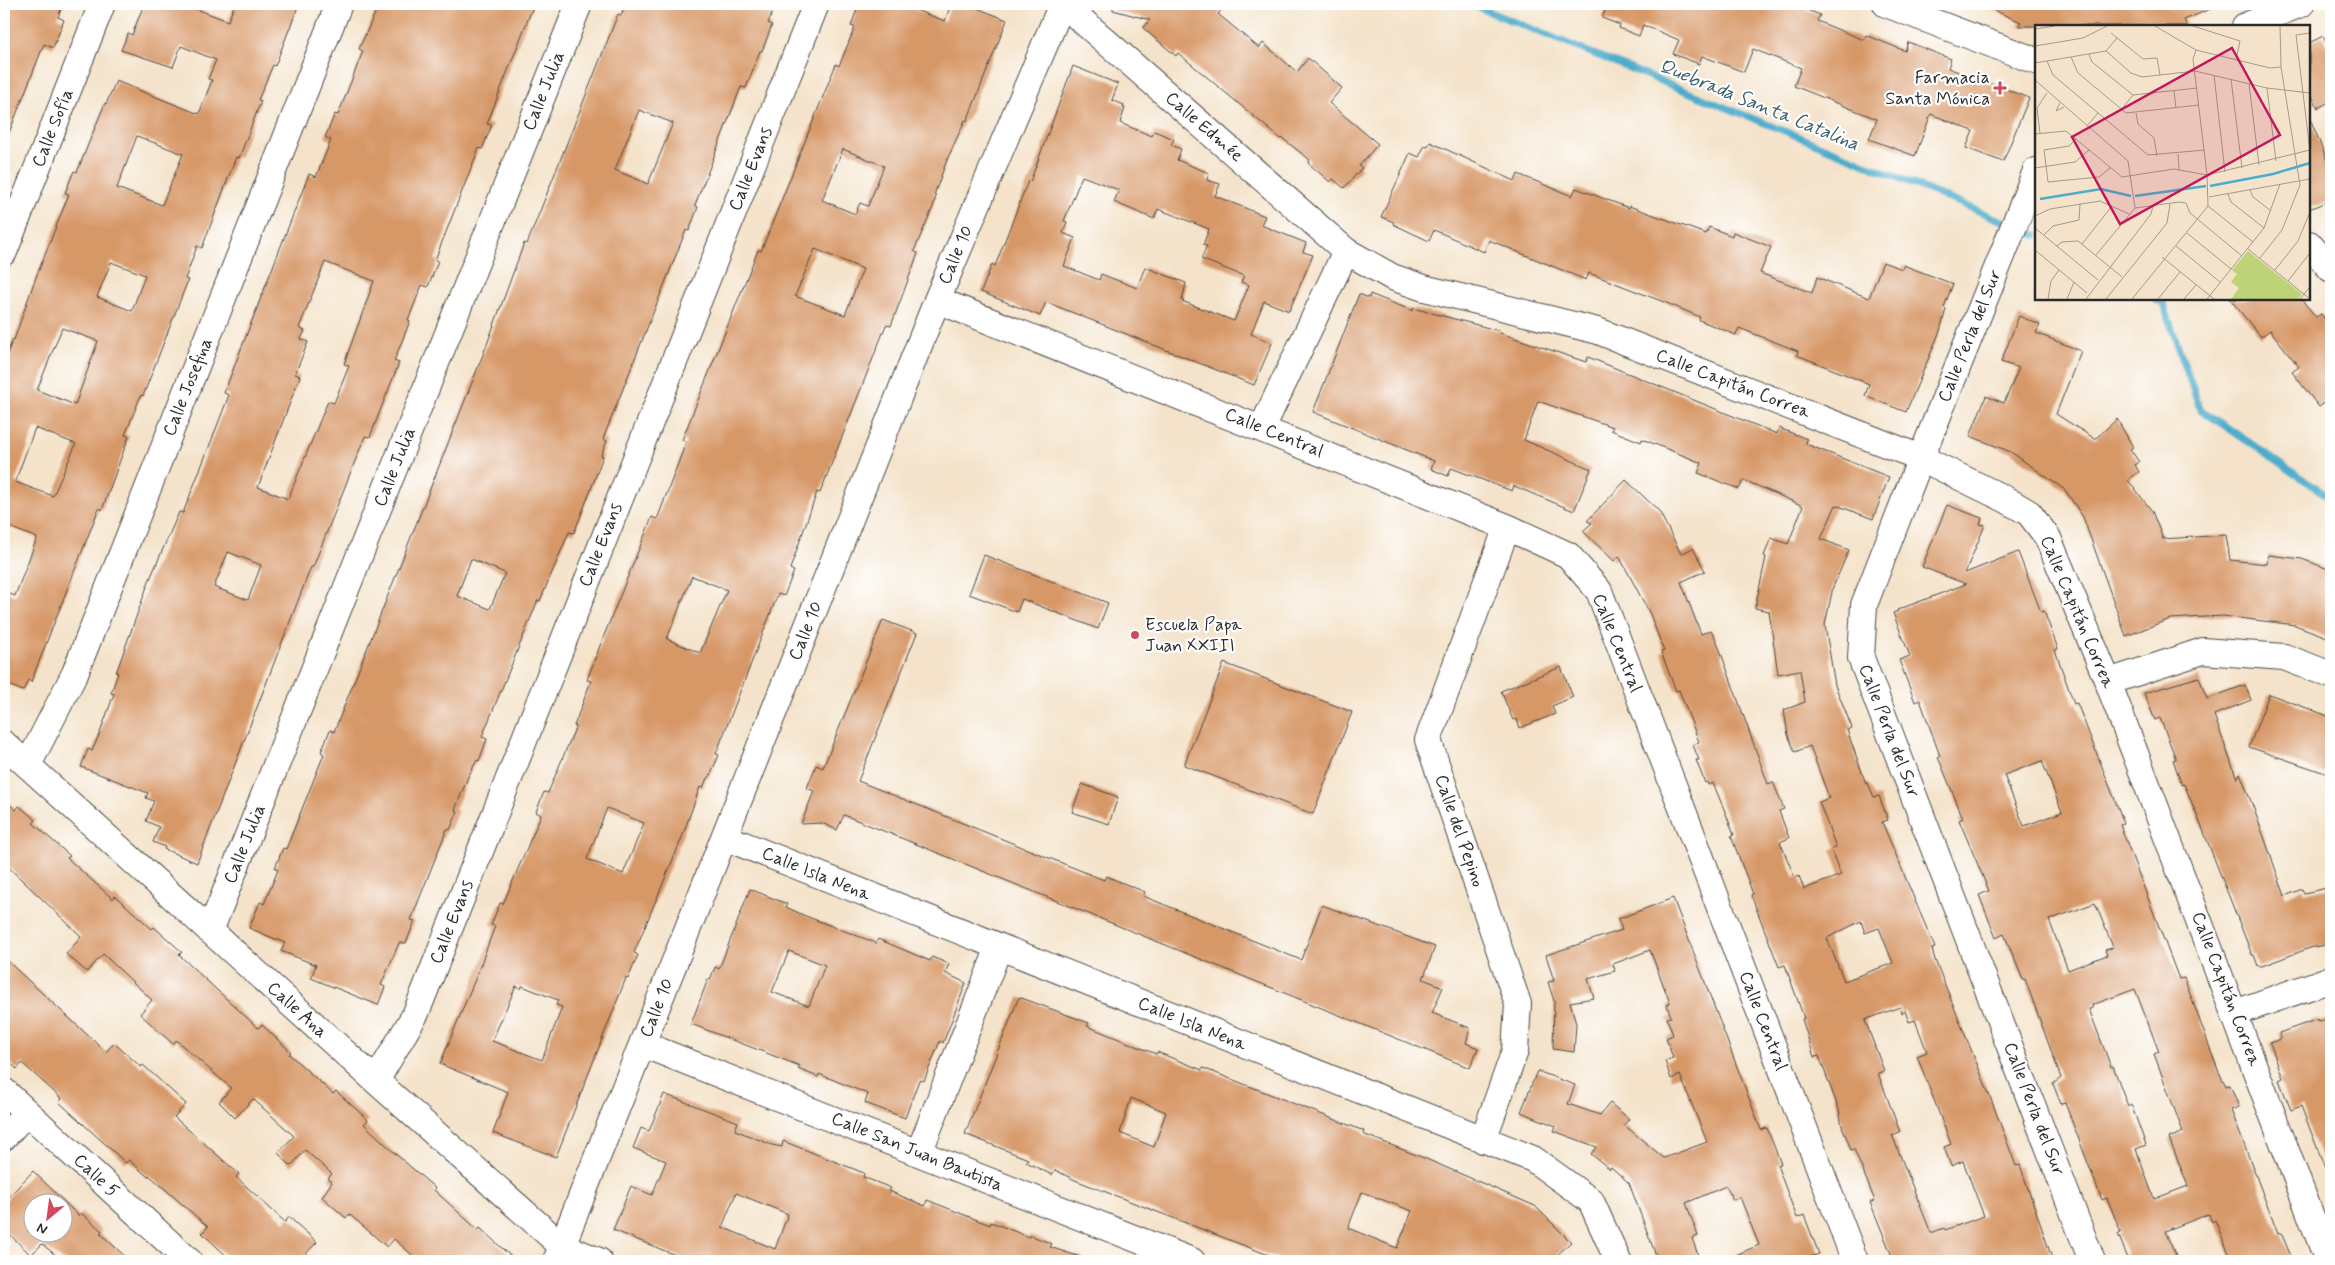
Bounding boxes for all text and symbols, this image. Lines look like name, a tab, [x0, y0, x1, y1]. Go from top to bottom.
inset map	[2035, 25, 2310, 300]
street label: Calle Julia	[517, 48, 571, 134]
water label: Quebrada Santa Catalina	[1655, 53, 1863, 157]
place label: Farmacia Santa Mónica	[1885, 66, 1990, 111]
marker: Farmacia Santa Mónica	[1994, 82, 2006, 94]
street label: Calle Sofía	[26, 85, 80, 171]
street label: Calle Edmée	[1160, 86, 1248, 168]
street label: Calle Evans	[723, 123, 779, 215]
street label: Calle 10	[933, 222, 979, 288]
street label: Calle Perla del Sur	[1932, 266, 2008, 406]
street label: Calle Josefina	[157, 334, 219, 440]
street label: Calle Capitán Correa	[1652, 343, 1814, 425]
street label: Calle Central	[1221, 402, 1327, 464]
street label: Calle Julia	[368, 424, 422, 510]
street label: Calle Evans	[573, 499, 629, 591]
street label: Calle Capitán Correa	[2034, 532, 2120, 692]
street label: Calle Central	[1586, 590, 1648, 696]
street label: Calle 10	[783, 598, 829, 664]
place label: Escuela Papa Juan XXIII	[1145, 613, 1242, 658]
marker: Escuela Papa Juan XXIII	[1129, 629, 1141, 641]
street label: Calle Perla del Sur	[1853, 661, 1926, 801]
street label: Calle del Pepino	[1429, 772, 1489, 890]
street label: Calle Julia	[218, 801, 272, 887]
street label: Calle Isla Nena	[758, 841, 874, 907]
street label: Calle Evans	[424, 876, 480, 968]
street label: Calle Capitán Correa	[2185, 908, 2267, 1070]
street label: Calle Central	[1733, 968, 1793, 1074]
street label: Calle 10	[634, 975, 680, 1041]
street label: Calle Ana	[262, 976, 332, 1044]
street label: Calle Isla Nena	[1134, 991, 1250, 1057]
street label: Calle Perla del Sur	[1998, 1039, 2071, 1179]
street label: Calle San Juan Bautista	[828, 1107, 1006, 1197]
street label: Calle 5	[68, 1149, 124, 1203]
north arrow	[22, 1192, 72, 1242]
text: N	[34, 1218, 51, 1239]

